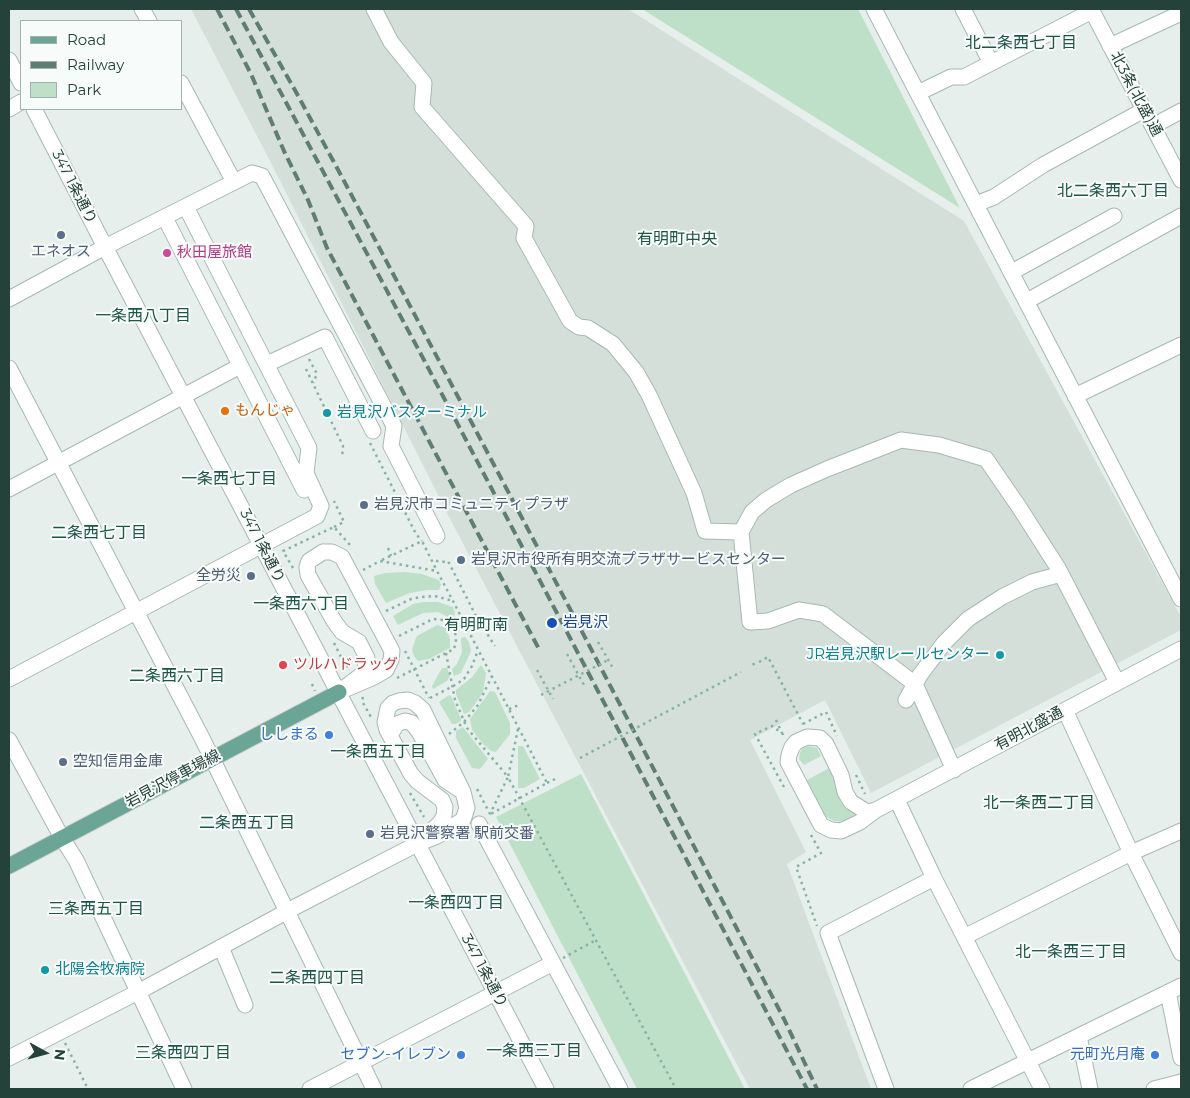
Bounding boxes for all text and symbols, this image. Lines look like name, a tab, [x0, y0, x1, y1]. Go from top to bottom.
legend	[20, 20, 182, 110]
text: Road	[67, 30, 106, 49]
district label: 北二条西七丁目	[965, 33, 1077, 53]
street label: 北3条(北盛)通	[1106, 49, 1166, 139]
text: Railway	[67, 55, 124, 74]
text: Park	[67, 80, 101, 99]
street label: 347 1条通り	[48, 147, 100, 227]
district label: 北二条西六丁目	[1057, 181, 1169, 201]
marker: エネオス	[55, 229, 67, 241]
district label: 有明町中央	[637, 229, 717, 249]
place label: エネオス	[31, 243, 91, 261]
place label: 秋田屋旅館	[177, 244, 252, 262]
marker: 秋田屋旅館	[161, 247, 173, 259]
district label: 一条西八丁目	[95, 306, 191, 326]
place label: もんじゃ	[235, 402, 295, 420]
place label: 岩見沢バスターミナル	[337, 404, 487, 422]
marker: もんじゃ	[219, 405, 231, 417]
marker: 岩見沢バスターミナル	[321, 407, 333, 419]
district label: 一条西七丁目	[181, 469, 277, 489]
place label: 岩見沢市コミュニティプラザ	[374, 496, 569, 514]
marker: 岩見沢市コミュニティプラザ	[358, 499, 370, 511]
street label: 347 1条通り	[236, 506, 288, 586]
district label: 二条西七丁目	[51, 523, 147, 543]
place label: 岩見沢市役所有明交流プラザサービスセンター	[471, 551, 786, 569]
marker: 岩見沢市役所有明交流プラザサービスセンター	[455, 554, 467, 566]
place label: 全労災	[196, 567, 241, 585]
marker: 全労災	[245, 570, 257, 582]
district label: 一条西六丁目	[253, 594, 349, 614]
place label: 岩見沢	[563, 614, 608, 632]
district label: 有明町南	[444, 615, 508, 635]
marker: 岩見沢	[545, 616, 559, 630]
place label: JR岩見沢駅レールセンター	[807, 646, 990, 664]
marker: JR岩見沢駅レールセンター	[994, 649, 1006, 661]
place label: ツルハドラッグ	[293, 656, 398, 674]
marker: ツルハドラッグ	[277, 659, 289, 671]
district label: 二条西六丁目	[129, 666, 225, 686]
street label: 有明北盛通	[992, 703, 1066, 755]
place label: ししまる	[259, 726, 319, 744]
marker: ししまる	[323, 729, 335, 741]
district label: 一条西五丁目	[330, 742, 426, 762]
street label: 岩見沢停車場線	[122, 746, 224, 812]
place label: 空知信用金庫	[73, 753, 163, 771]
marker: 空知信用金庫	[57, 756, 69, 768]
district label: 北一条西二丁目	[983, 793, 1095, 813]
district label: 二条西五丁目	[199, 813, 295, 833]
place label: 岩見沢警察署 駅前交番	[380, 825, 534, 843]
marker: 岩見沢警察署 駅前交番	[364, 828, 376, 840]
district label: 一条西四丁目	[408, 893, 504, 913]
district label: 三条西五丁目	[48, 899, 144, 919]
street label: 347 1条通り	[457, 931, 511, 1011]
district label: 北一条西三丁目	[1015, 942, 1127, 962]
place label: 北陽会牧病院	[55, 961, 145, 979]
marker: 北陽会牧病院	[39, 964, 51, 976]
district label: 二条西四丁目	[269, 968, 365, 988]
north arrow	[20, 1028, 70, 1078]
district label: 一条西三丁目	[486, 1041, 582, 1061]
district label: 三条西四丁目	[135, 1043, 231, 1063]
place label: セブン-イレブン	[340, 1046, 451, 1064]
place label: 元町光月庵	[1070, 1046, 1145, 1064]
text: N	[50, 1048, 70, 1062]
marker: セブン-イレブン	[455, 1049, 467, 1061]
marker: 元町光月庵	[1149, 1049, 1161, 1061]

